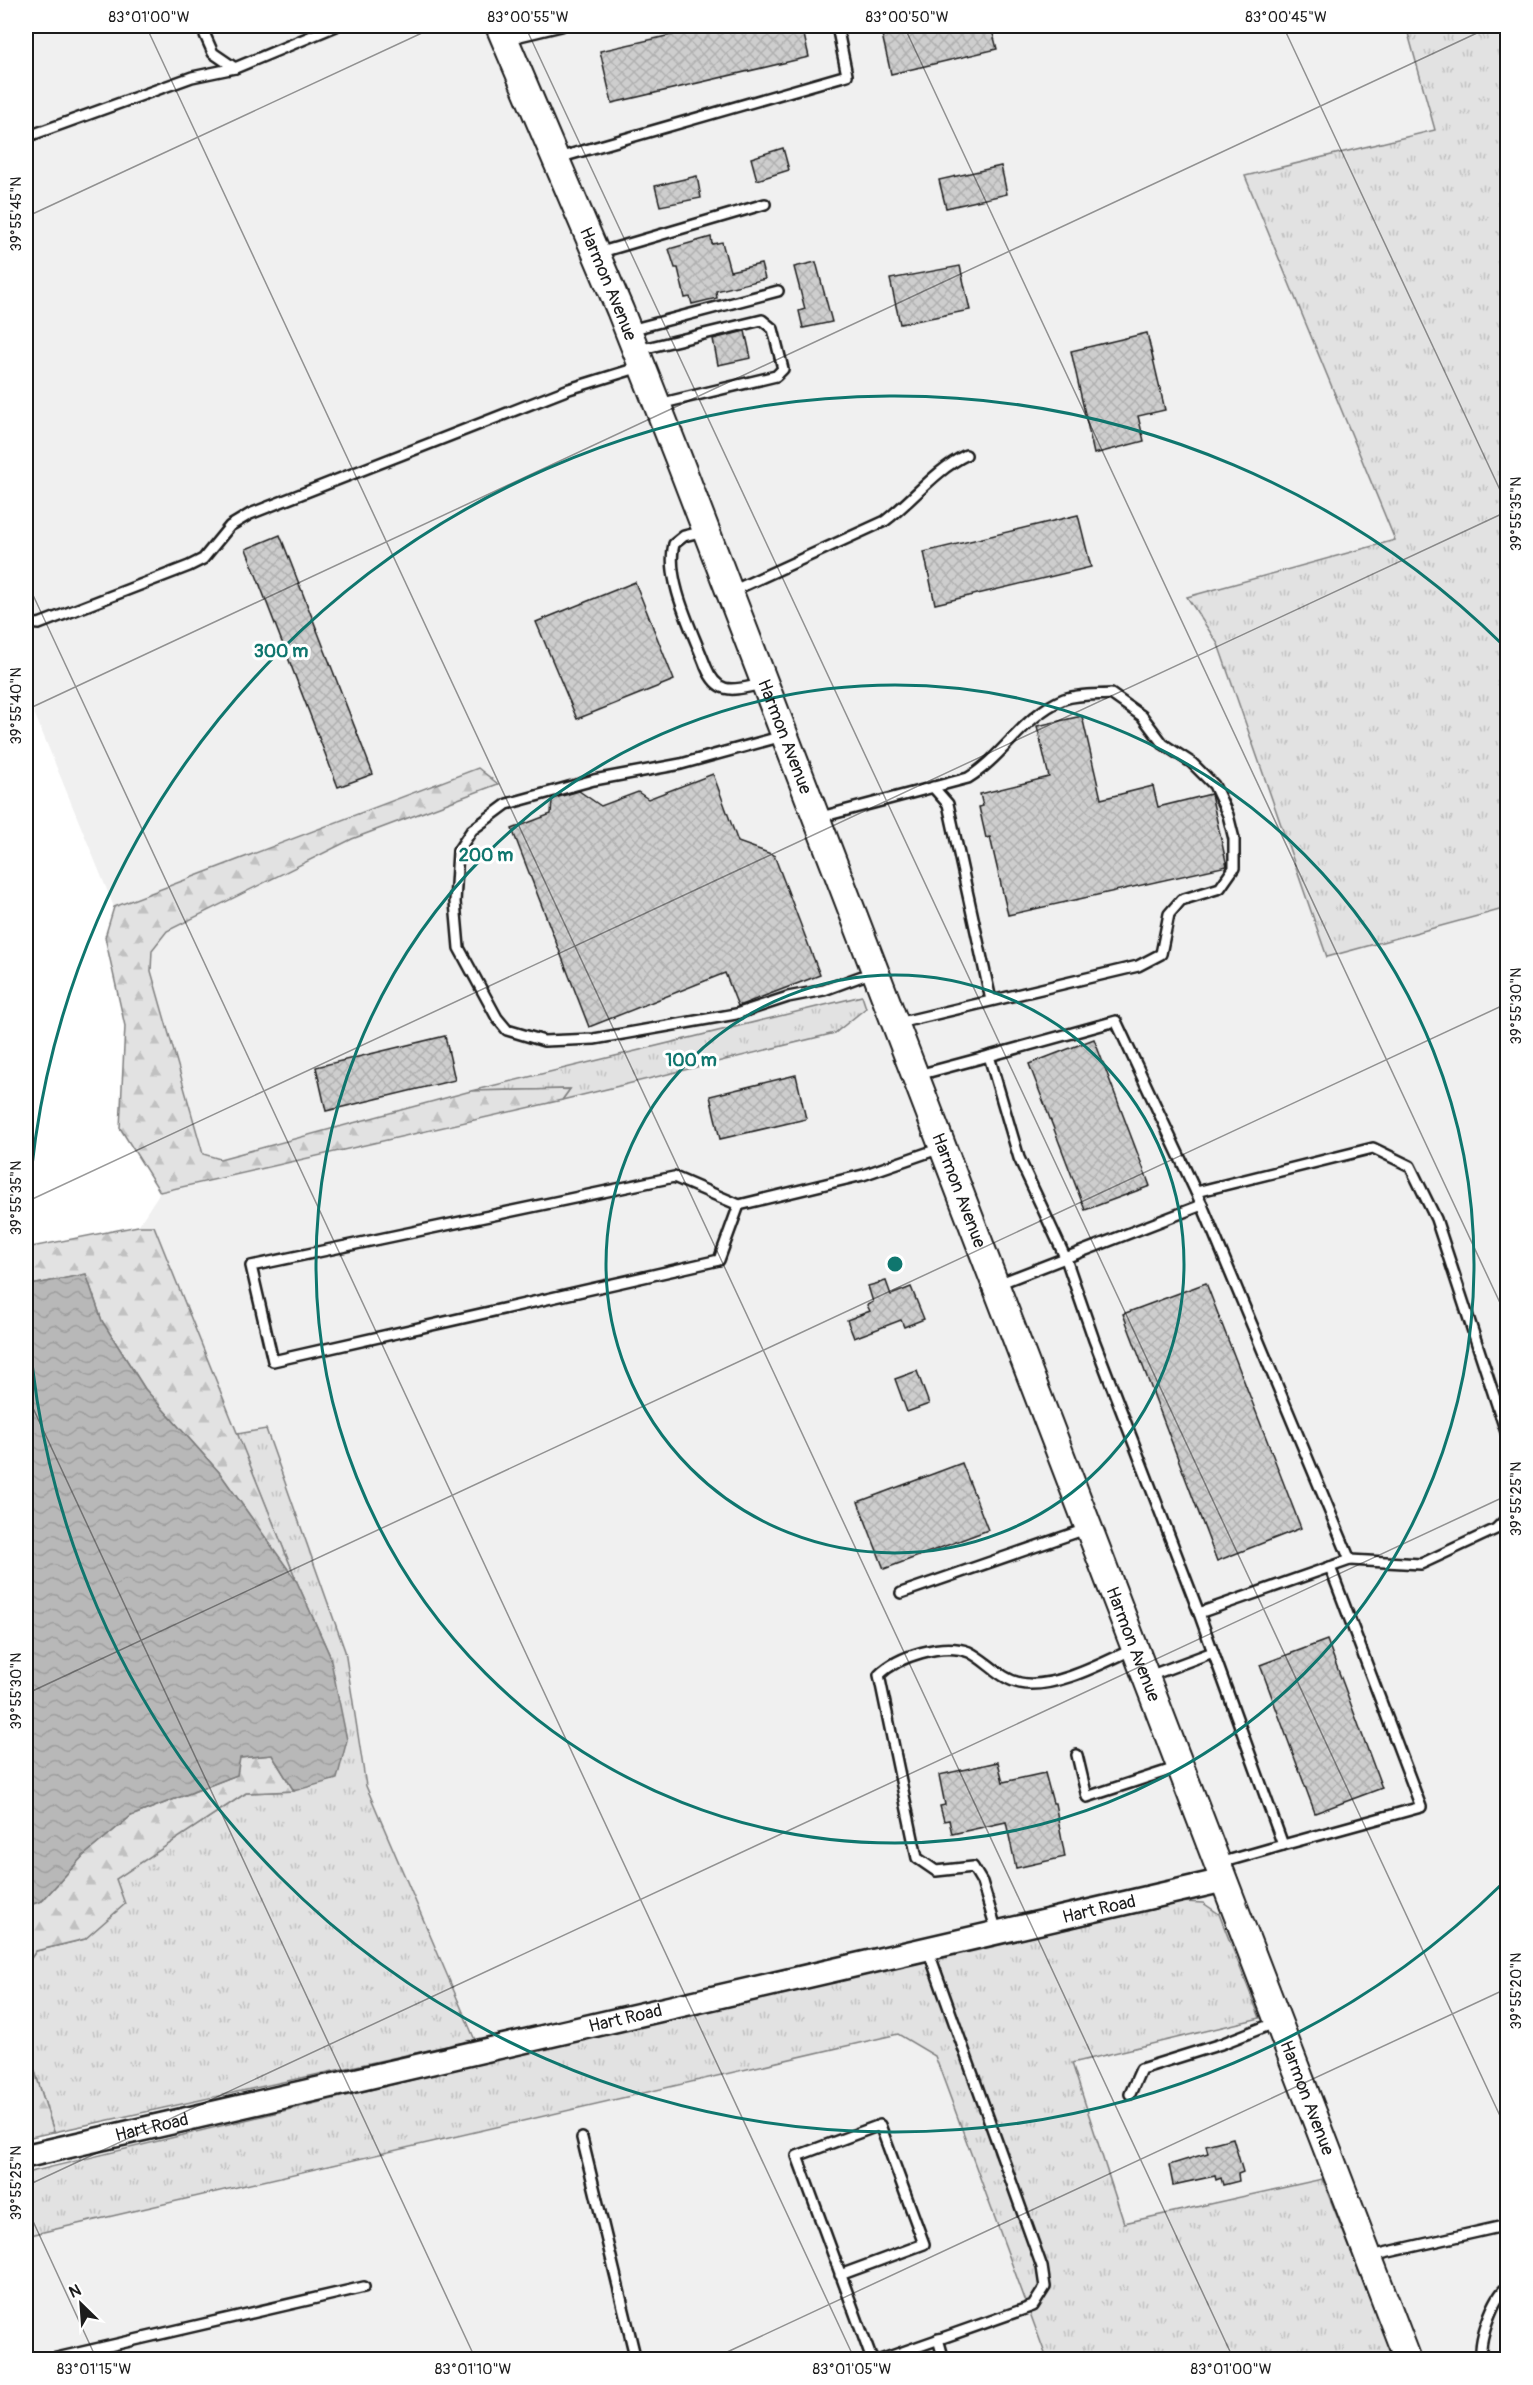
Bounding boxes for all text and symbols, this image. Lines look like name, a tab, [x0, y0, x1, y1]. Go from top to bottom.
text: 83°01'00"W	[109, 8, 190, 27]
text: 83°00'55"W	[487, 8, 569, 27]
text: 83°00'50"W	[865, 8, 949, 27]
text: 83°00'45"W	[1245, 8, 1327, 27]
text: 39°55'45"N	[7, 177, 26, 251]
street label: Harmon Avenue	[574, 223, 642, 344]
text: 39°55'35"N	[1507, 477, 1526, 551]
text: 300 m	[254, 640, 308, 663]
text: 39°55'40"N	[7, 667, 26, 745]
street label: Harmon Avenue	[753, 676, 818, 797]
text: 200 m	[459, 844, 513, 867]
text: 39°55'30"N	[1507, 968, 1526, 1044]
text: 100 m	[665, 1049, 717, 1072]
street label: Harmon Avenue	[927, 1130, 992, 1251]
text: 39°55'35"N	[7, 1161, 26, 1235]
centre of rings	[885, 1254, 905, 1274]
text: 39°55'25"N	[1507, 1462, 1526, 1536]
street label: Harmon Avenue	[1101, 1583, 1166, 1705]
text: 39°55'30"N	[7, 1653, 26, 1729]
street label: Hart Road	[1060, 1889, 1138, 1929]
text: 39°55'20"N	[1507, 1953, 1526, 2029]
street label: Hart Road	[586, 1998, 664, 2038]
street label: Harmon Avenue	[1275, 2037, 1340, 2159]
street label: Hart Road	[113, 2107, 191, 2147]
text: 39°55'25"N	[7, 2146, 26, 2220]
north arrow	[51, 2274, 111, 2334]
text: N	[66, 2280, 84, 2303]
text: 83°01'15"W	[57, 2360, 131, 2379]
text: 83°01'10"W	[435, 2360, 511, 2379]
text: 83°01'05"W	[813, 2360, 892, 2379]
text: 83°01'00"W	[1191, 2360, 1272, 2379]

